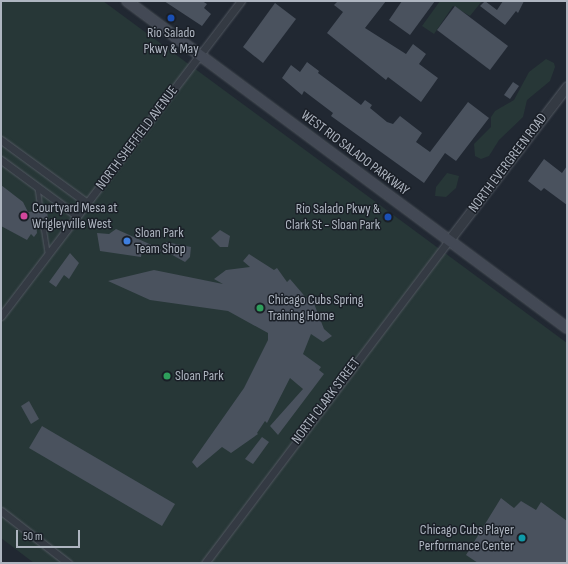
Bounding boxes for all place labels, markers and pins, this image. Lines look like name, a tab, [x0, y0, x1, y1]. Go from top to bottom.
marker: Rio Salado Pkwy & May	[166, 13, 176, 23]
place label: Rio Salado Pkwy & May	[143, 25, 199, 58]
place label: Courtyard Mesa at Wrigleyville West	[32, 200, 117, 232]
place label: Rio Salado Pkwy & Clark St - Sloan Park	[285, 201, 380, 234]
marker: Courtyard Mesa at Wrigleyville West	[19, 211, 29, 221]
marker: Rio Salado Pkwy & Clark St - Sloan Park	[383, 212, 393, 222]
place label: Sloan Park Team Shop	[135, 225, 186, 258]
marker: Sloan Park Team Shop	[122, 236, 132, 246]
place label: Chicago Cubs Spring Training Home	[268, 292, 363, 324]
marker: Chicago Cubs Spring Training Home	[255, 303, 265, 313]
place label: Sloan Park	[175, 368, 223, 384]
marker: Sloan Park	[162, 371, 172, 381]
place label: Chicago Cubs Player Performance Center	[419, 522, 514, 554]
marker: Chicago Cubs Player Performance Center	[517, 533, 527, 543]

